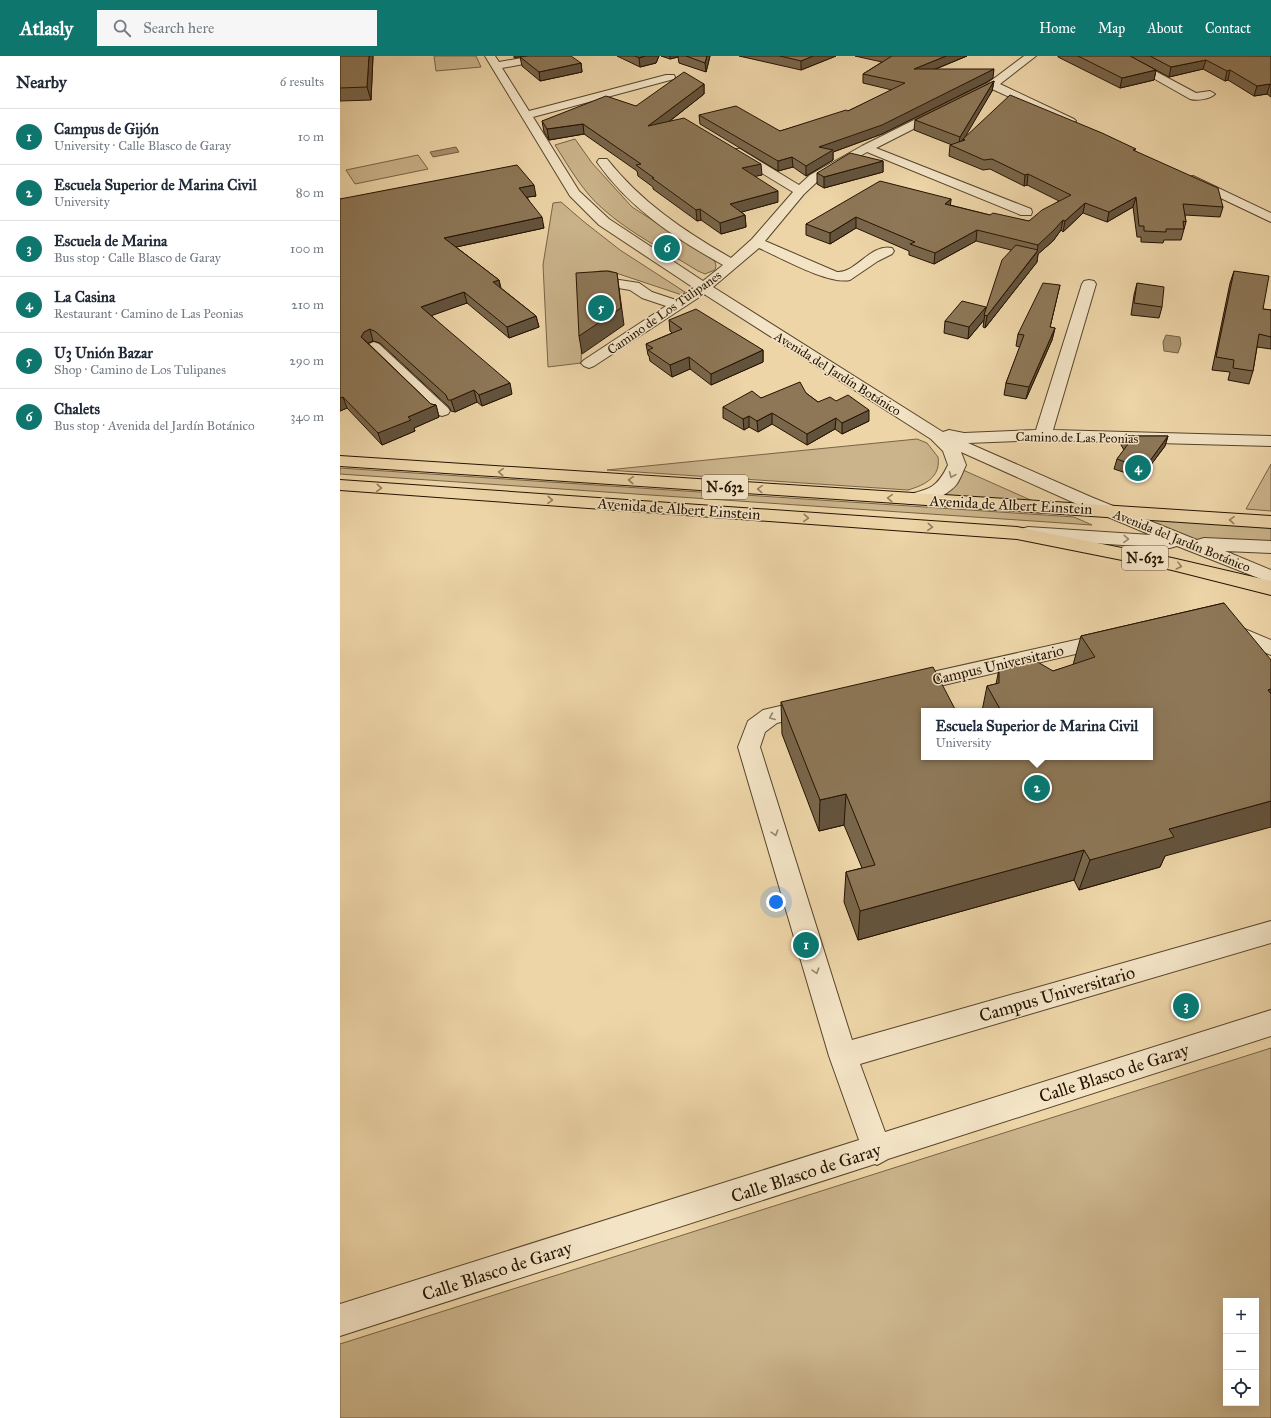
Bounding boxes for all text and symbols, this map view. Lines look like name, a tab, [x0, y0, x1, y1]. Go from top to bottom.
search box	[97, 10, 377, 46]
text: Atlasly	[20, 17, 73, 40]
icon: search	[111, 17, 133, 39]
text: Search here	[143, 19, 214, 37]
text: Home	[1039, 20, 1076, 37]
text: Map	[1098, 20, 1125, 37]
text: About	[1147, 20, 1183, 37]
text: Contact	[1205, 20, 1251, 37]
text: Nearby	[16, 72, 67, 93]
text: 6 results	[280, 74, 324, 90]
text: Campus de Gijón	[54, 120, 159, 138]
text: 1	[26, 129, 32, 145]
text: 10 m	[298, 129, 324, 145]
text: University · Calle Blasco de Garay	[54, 138, 231, 154]
text: Escuela Superior de Marina Civil	[54, 176, 257, 194]
text: 2	[26, 185, 32, 201]
text: 80 m	[296, 185, 324, 201]
text: University	[54, 194, 110, 210]
text: Escuela de Marina	[54, 232, 167, 250]
pin: 6	[654, 233, 680, 263]
text: 3	[26, 241, 32, 257]
text: 100 m	[290, 241, 324, 257]
text: Bus stop · Calle Blasco de Garay	[54, 250, 221, 266]
street label: Camino de Los Tulipanes	[604, 267, 725, 358]
text: La Casina	[54, 288, 115, 306]
pin: 5	[588, 293, 614, 323]
text: 4	[25, 297, 33, 313]
text: 210 m	[291, 297, 324, 313]
text: Restaurant · Camino de Las Peonias	[54, 306, 243, 322]
street label: Avenida del Jardín Botánico	[770, 328, 904, 420]
text: U3 Unión Bazar	[54, 344, 153, 362]
text: 5	[26, 353, 32, 369]
text: 290 m	[289, 353, 324, 369]
text: Shop · Camino de Los Tulipanes	[54, 362, 226, 378]
text: Chalets	[54, 400, 100, 418]
text: 6	[26, 409, 32, 425]
text: 340 m	[290, 409, 324, 425]
text: Bus stop · Avenida del Jardín Botánico	[54, 418, 255, 434]
street label: Camino de Las Peonias	[1015, 429, 1139, 447]
pin: 4	[1125, 453, 1151, 483]
one-way arrow	[498, 467, 504, 476]
one-way arrow	[949, 471, 957, 479]
road number: N-632	[702, 475, 748, 499]
one-way arrow	[628, 476, 634, 485]
one-way arrow	[376, 483, 382, 492]
one-way arrow	[757, 485, 763, 494]
street label: Avenida de Albert Einstein	[928, 492, 1093, 518]
one-way arrow	[887, 493, 893, 502]
street label: Avenida de Albert Einstein	[596, 494, 761, 524]
one-way arrow	[547, 495, 553, 504]
street label: Avenida del Jardín Botánico	[1110, 506, 1253, 576]
one-way arrow	[803, 514, 809, 523]
one-way arrow	[1229, 515, 1235, 524]
one-way arrow	[927, 522, 933, 531]
one-way arrow	[1123, 535, 1129, 544]
road number: N-632	[1122, 546, 1168, 570]
one-way arrow	[1176, 561, 1182, 569]
street label: Campus Universitario	[931, 641, 1066, 689]
popup	[921, 708, 1153, 760]
one-way arrow	[769, 713, 776, 721]
text: Escuela Superior de Marina Civil	[936, 717, 1138, 735]
text: University	[936, 735, 991, 751]
pin: 2	[1024, 773, 1050, 803]
one-way arrow	[770, 829, 779, 836]
your location	[766, 892, 786, 912]
pin: 1	[793, 930, 819, 960]
street label: Campus Universitario	[976, 961, 1138, 1027]
one-way arrow	[811, 967, 820, 974]
pin: 3	[1173, 991, 1199, 1021]
street label: Calle Blasco de Garay	[1036, 1038, 1192, 1108]
street label: Calle Blasco de Garay	[728, 1138, 884, 1208]
street label: Calle Blasco de Garay	[419, 1236, 575, 1306]
map controls	[1223, 1298, 1259, 1406]
button: +	[1223, 1298, 1259, 1334]
button: −	[1223, 1334, 1259, 1370]
button: locate	[1223, 1370, 1259, 1406]

